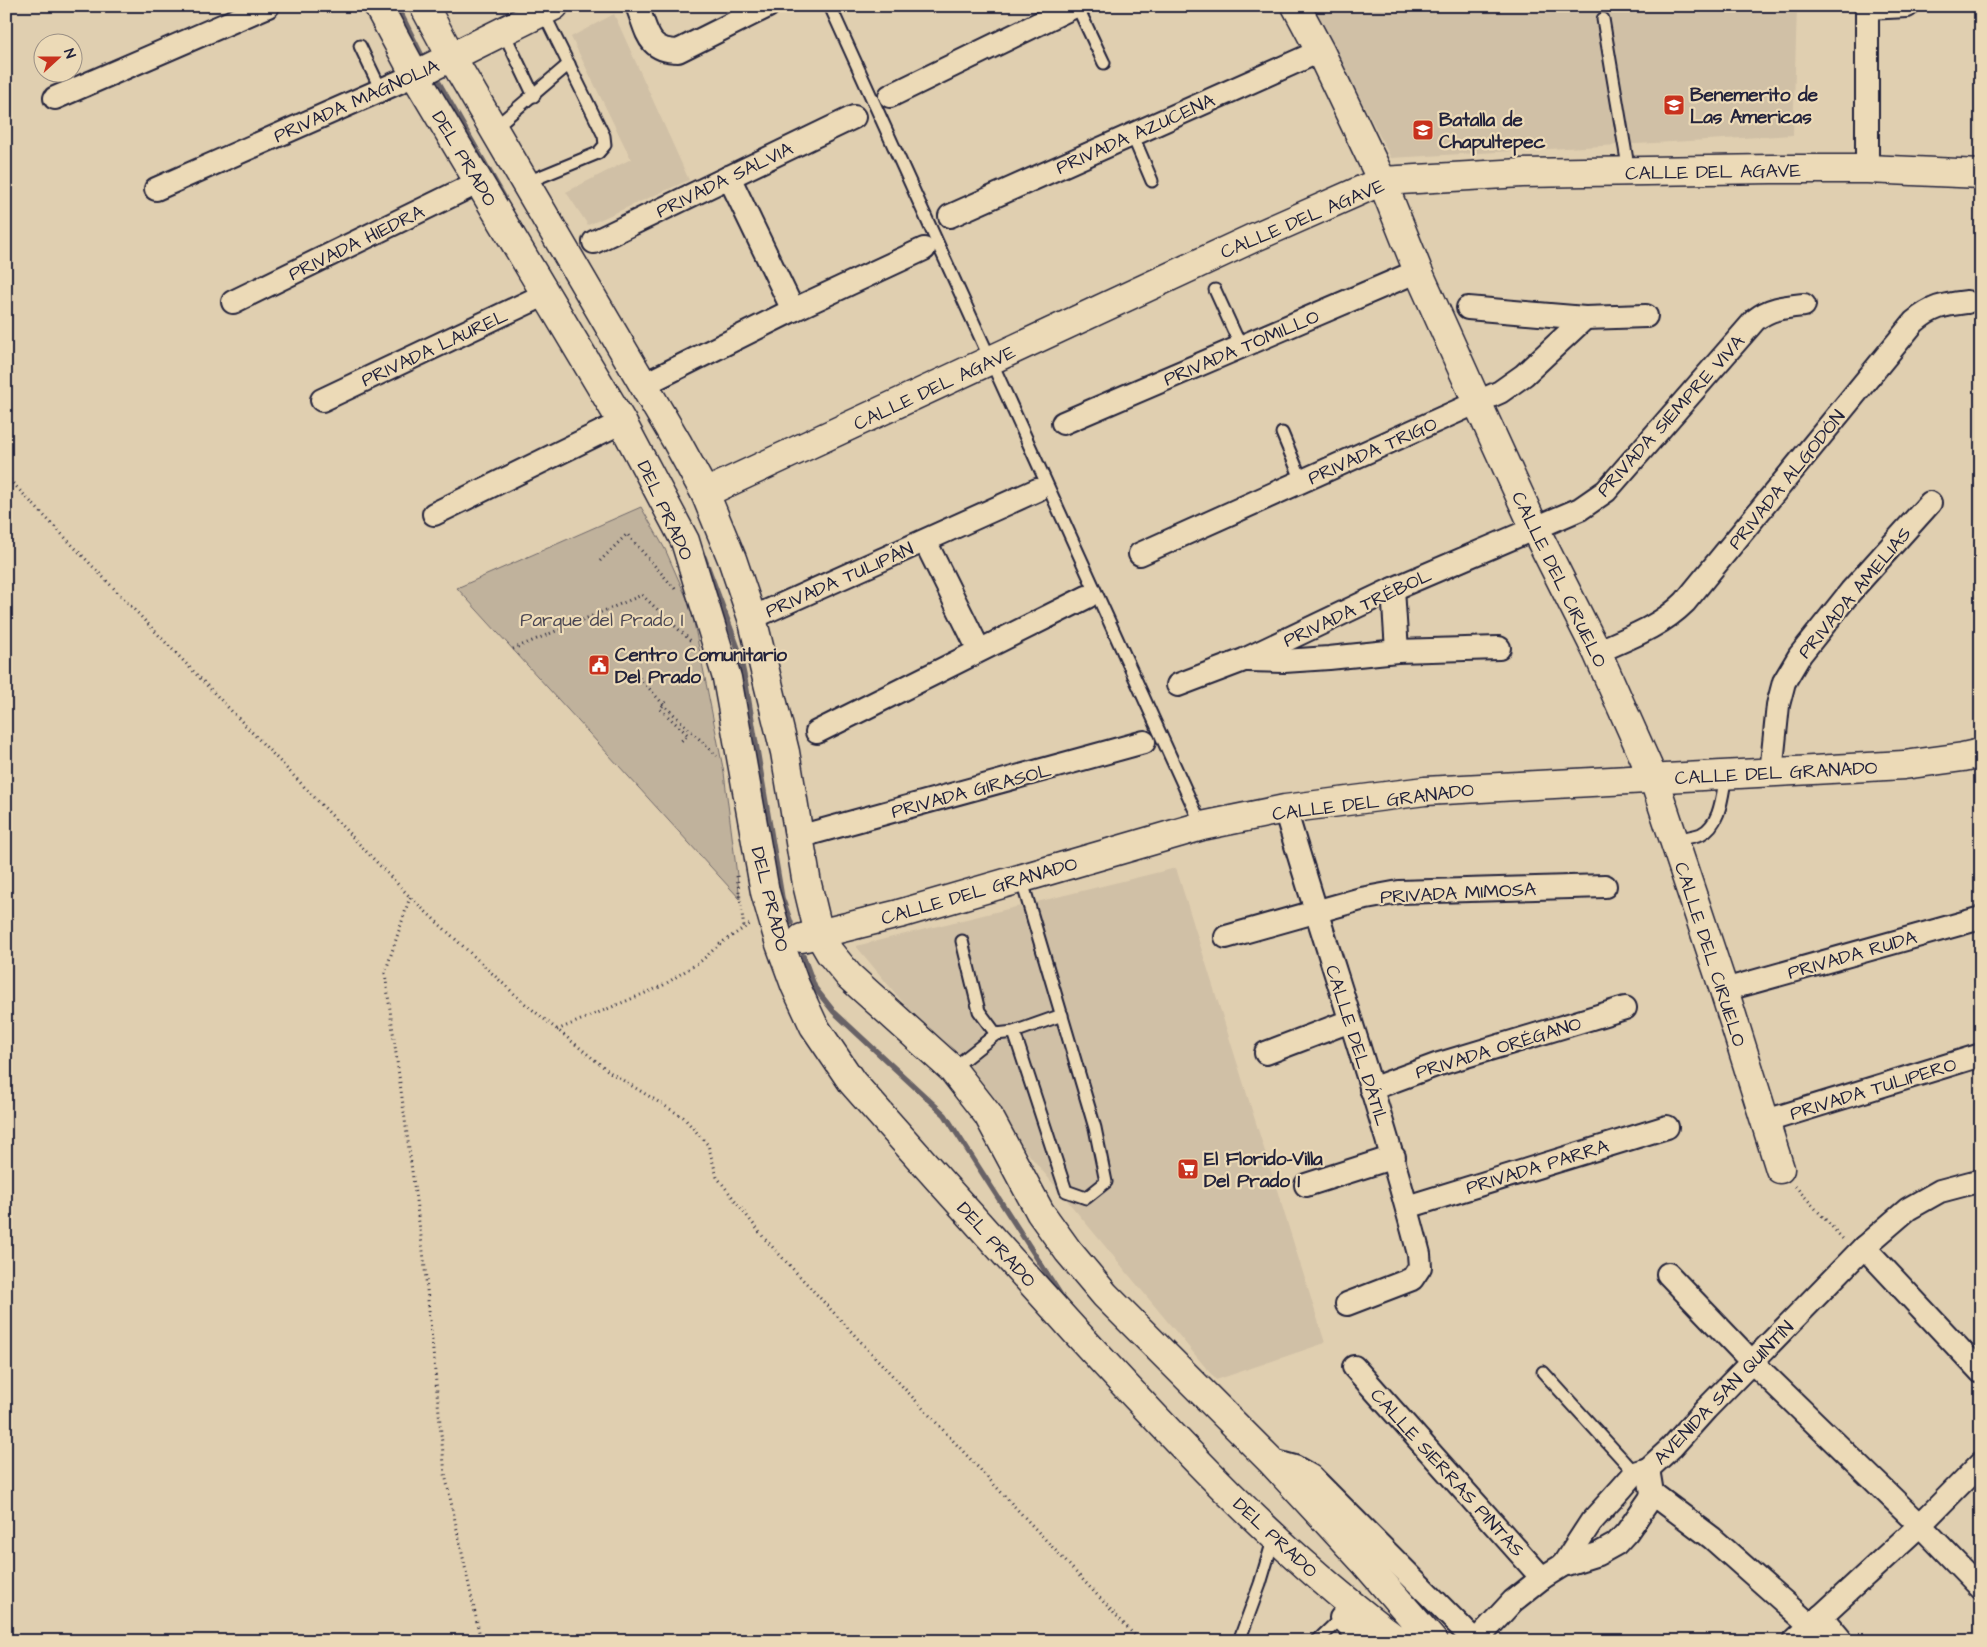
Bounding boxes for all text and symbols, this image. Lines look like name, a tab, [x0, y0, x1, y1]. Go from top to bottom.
north arrow	[32, 32, 82, 82]
text: N	[58, 46, 80, 62]
street label: PRIVADA MAGNOLIA	[270, 53, 444, 150]
place label: Benemerito de Las Americas	[1690, 82, 1819, 131]
street label: PRIVADA AZUCENA	[1052, 87, 1219, 182]
school or university icon: Benemerito de Las Americas	[1662, 93, 1686, 117]
street label: DEL PRADO	[425, 106, 503, 212]
place label: Batalla de Chapultepec	[1439, 107, 1546, 156]
school or university icon: Batalla de Chapultepec	[1411, 118, 1435, 142]
street label: PRIVADA SALVIA	[652, 136, 798, 225]
street label: CALLE DEL AGAVE	[1625, 157, 1801, 188]
street label: CALLE DEL AGAVE	[1216, 173, 1389, 266]
street label: PRIVADA HIEDRA	[284, 199, 429, 288]
street label: PRIVADA LAUREL	[357, 303, 512, 394]
street label: PRIVADA TOMILLO	[1159, 303, 1324, 393]
street label: PRIVADA SIEMPRE VIVA	[1591, 329, 1751, 503]
street label: CALLE DEL AGAVE	[849, 339, 1020, 438]
street label: PRIVADA ALGODÓN	[1722, 404, 1852, 556]
street label: PRIVADA TRIGO	[1304, 411, 1442, 492]
street label: DEL PRADO	[630, 456, 700, 565]
street label: CALLE DEL CIRUELO	[1504, 487, 1613, 672]
street label: PRIVADA AMELIAS	[1792, 521, 1918, 665]
street label: PRIVADA TULIPÁN	[761, 536, 918, 625]
street label: PRIVADA TRÉBOL	[1279, 562, 1436, 655]
park label: Parque del Prado I	[520, 607, 684, 634]
place label: Centro Comunitario Del Prado	[615, 642, 787, 691]
public building icon: Centro Comunitario Del Prado	[587, 653, 611, 677]
street label: CALLE DEL GRANADO	[1674, 755, 1878, 792]
street label: PRIVADA GIRASOL	[888, 757, 1054, 826]
street label: CALLE DEL GRANADO	[1271, 777, 1476, 828]
street label: DEL PRADO	[743, 844, 796, 955]
street label: CALLE DEL GRANADO	[878, 850, 1081, 932]
street label: CALLE DEL CIRUELO	[1667, 859, 1752, 1051]
street label: PRIVADA MIMOSA	[1379, 876, 1537, 911]
street label: PRIVADA RUDA	[1785, 924, 1920, 987]
street label: CALLE DEL DÁTIL	[1318, 962, 1395, 1129]
street label: PRIVADA ORÉGANO	[1412, 1010, 1585, 1087]
street label: PRIVADA TULIPERO	[1787, 1051, 1960, 1128]
street label: PRIVADA PARRA	[1463, 1133, 1612, 1202]
place label: El Florido-Villa Del Prado 1	[1204, 1146, 1323, 1195]
supermarket icon: El Florido-Villa Del Prado 1	[1176, 1157, 1200, 1181]
street label: DEL PRADO	[950, 1196, 1042, 1294]
street label: AVENIDA SAN QUINTÍN	[1648, 1315, 1800, 1471]
street label: CALLE SIERRAS PINTAS	[1363, 1382, 1530, 1564]
street label: DEL PRADO	[1227, 1492, 1324, 1585]

